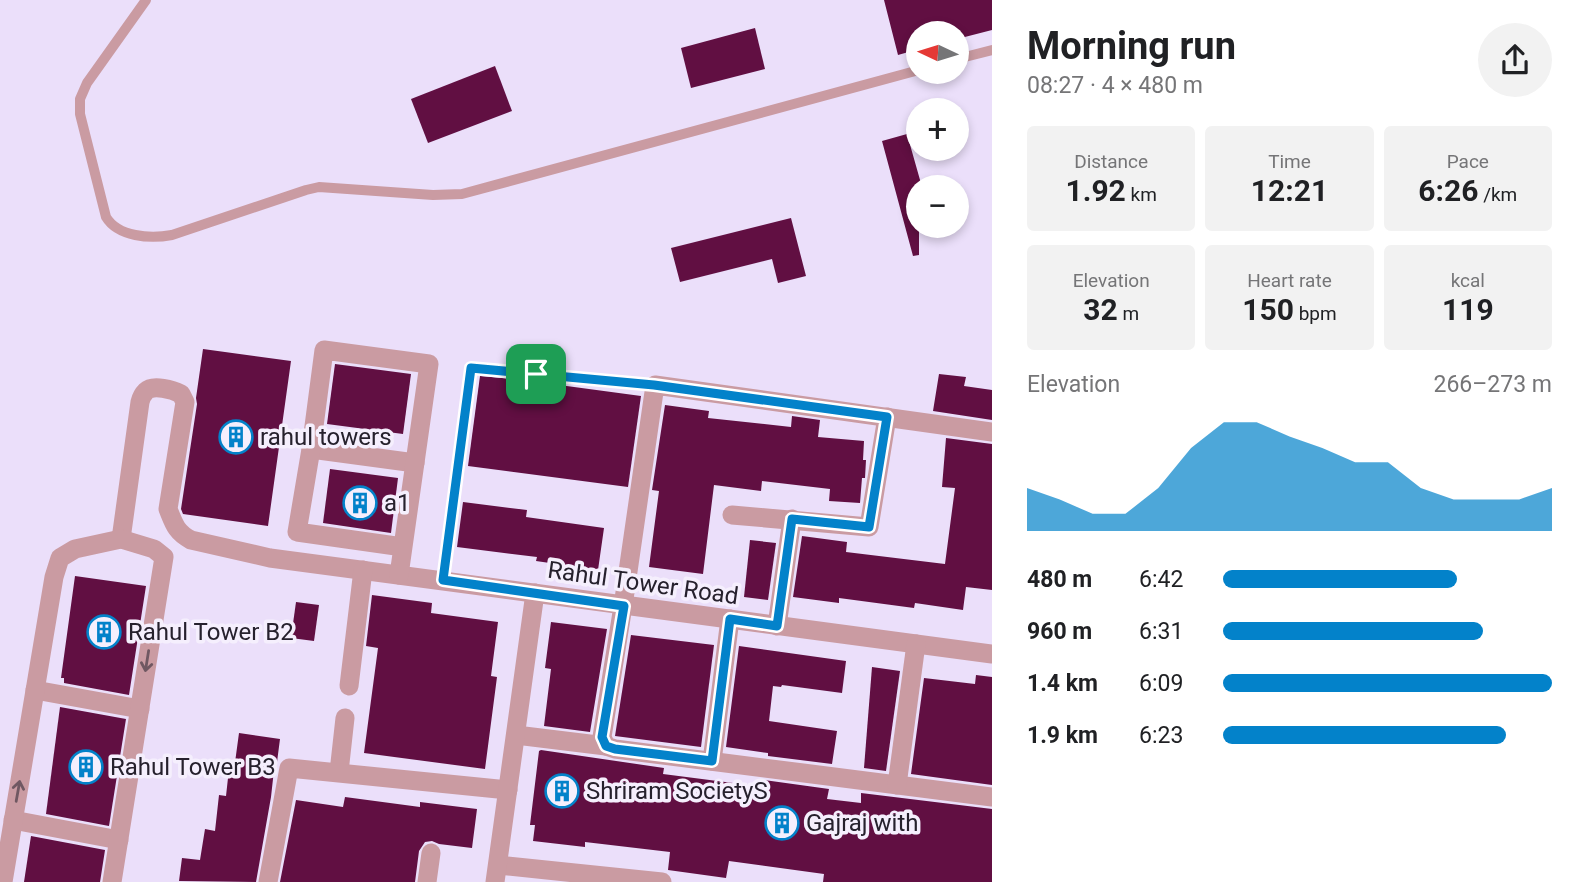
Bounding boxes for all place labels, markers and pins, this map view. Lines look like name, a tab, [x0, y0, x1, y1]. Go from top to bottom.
pin	[506, 344, 566, 404]
building icon: rahul towers	[217, 418, 255, 456]
place label: rahul towers	[260, 423, 392, 451]
building icon: a1	[341, 484, 379, 522]
place label: a1	[384, 489, 411, 517]
building icon: Rahul Tower B2	[85, 613, 123, 651]
place label: Rahul Tower B2	[128, 618, 294, 646]
building icon: Rahul Tower B3	[67, 748, 105, 786]
place label: Rahul Tower B3	[110, 753, 276, 781]
building icon: Shriram SocietyS	[543, 772, 581, 810]
place label: Shriram SocietyS	[586, 777, 768, 805]
building icon: Gajraj with	[763, 804, 801, 842]
place label: Gajraj with	[806, 809, 919, 837]

